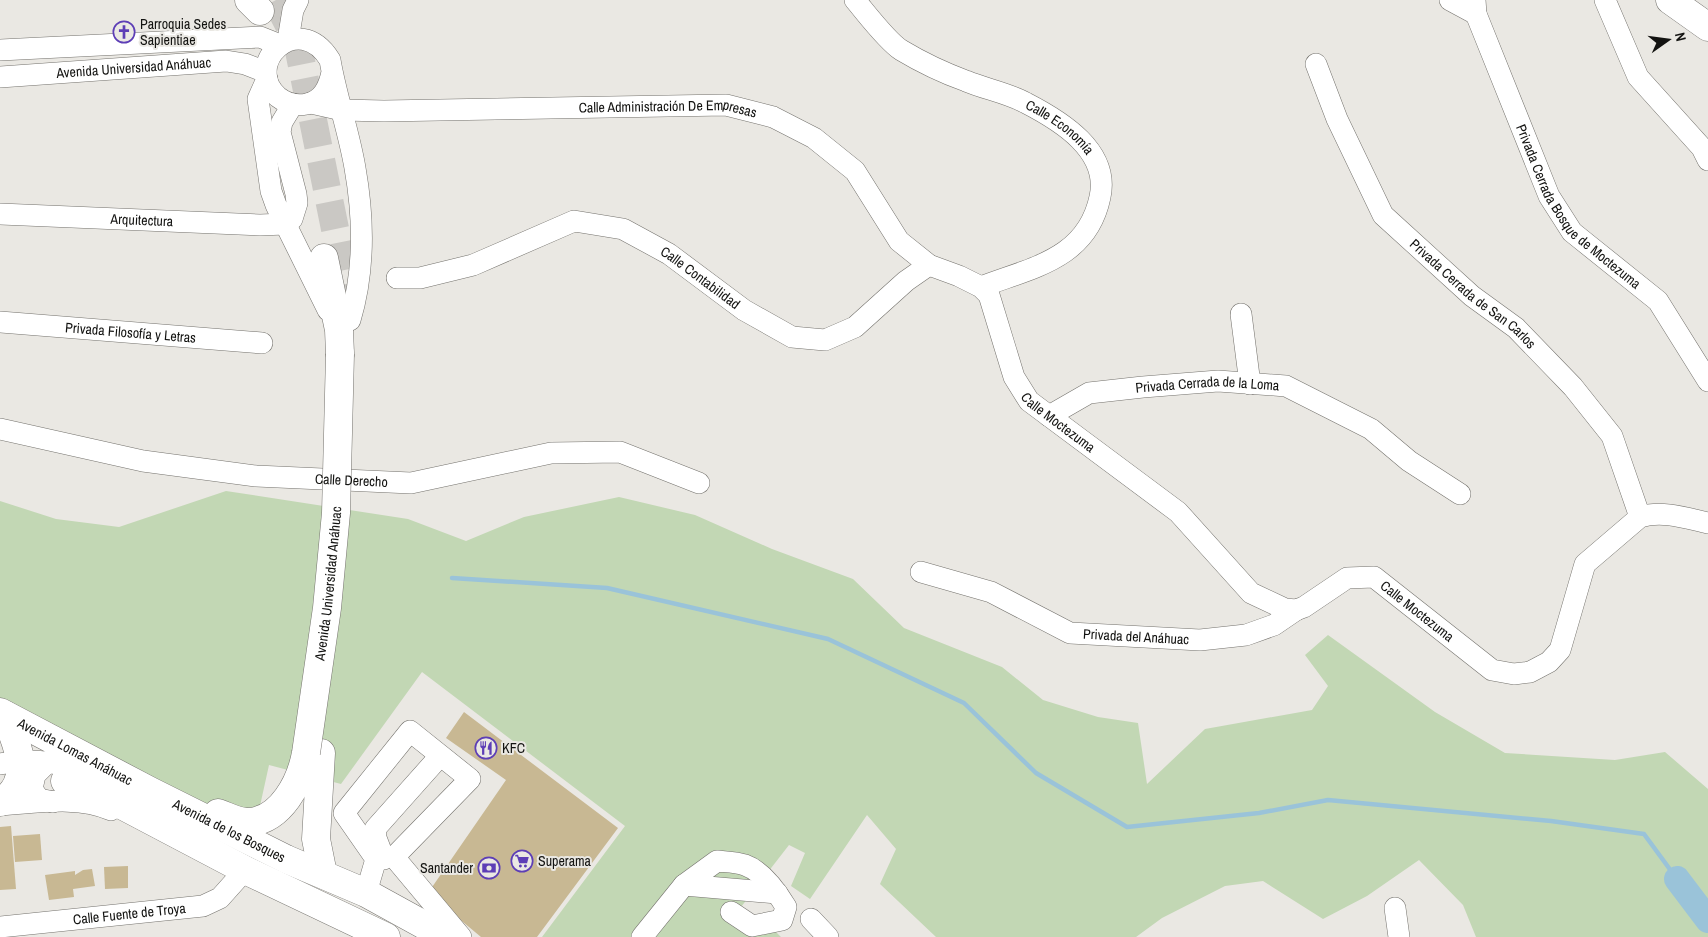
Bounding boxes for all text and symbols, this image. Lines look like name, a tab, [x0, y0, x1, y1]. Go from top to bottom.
place label: Parroquia Sedes Sapientiae	[140, 15, 226, 49]
north arrow	[1643, 15, 1693, 65]
church icon: Parroquia Sedes Sapientiae	[112, 20, 136, 44]
text: N	[1671, 31, 1690, 43]
street label: Avenida Universidad Anáhuac	[55, 53, 212, 82]
street label: Calle Administración De Empresas	[579, 96, 759, 122]
street label: Calle Economía	[1023, 96, 1098, 158]
street label: Privada Cerrada Bosque de Moctezuma	[1512, 121, 1645, 293]
street label: Arquitectura	[109, 210, 174, 230]
street label: Privada Cerrada de San Carlos	[1406, 235, 1540, 353]
street label: Calle Contabilidad	[658, 242, 744, 313]
street label: Privada Filosofía y Letras	[65, 318, 197, 347]
street label: Privada Cerrada de la Loma	[1134, 372, 1281, 397]
street label: Calle Moctezuma	[1017, 389, 1099, 457]
street label: Calle Derecho	[315, 470, 388, 491]
street label: Avenida Universidad Anáhuac	[310, 506, 345, 663]
street label: Calle Moctezuma	[1377, 577, 1458, 646]
street label: Privada del Anáhuac	[1083, 625, 1190, 648]
street label: Avenida Lomas Anáhuac	[14, 713, 136, 789]
restaurant icon: KFC	[474, 736, 498, 760]
place label: KFC	[502, 739, 525, 757]
street label: Avenida de los Bosques	[169, 794, 289, 866]
supermarket icon: Superama	[510, 849, 534, 873]
place label: Superama	[538, 852, 592, 870]
bank icon: Santander	[477, 856, 501, 880]
place label: Santander	[420, 859, 473, 877]
street label: Calle Fuente de Troya	[72, 899, 187, 928]

